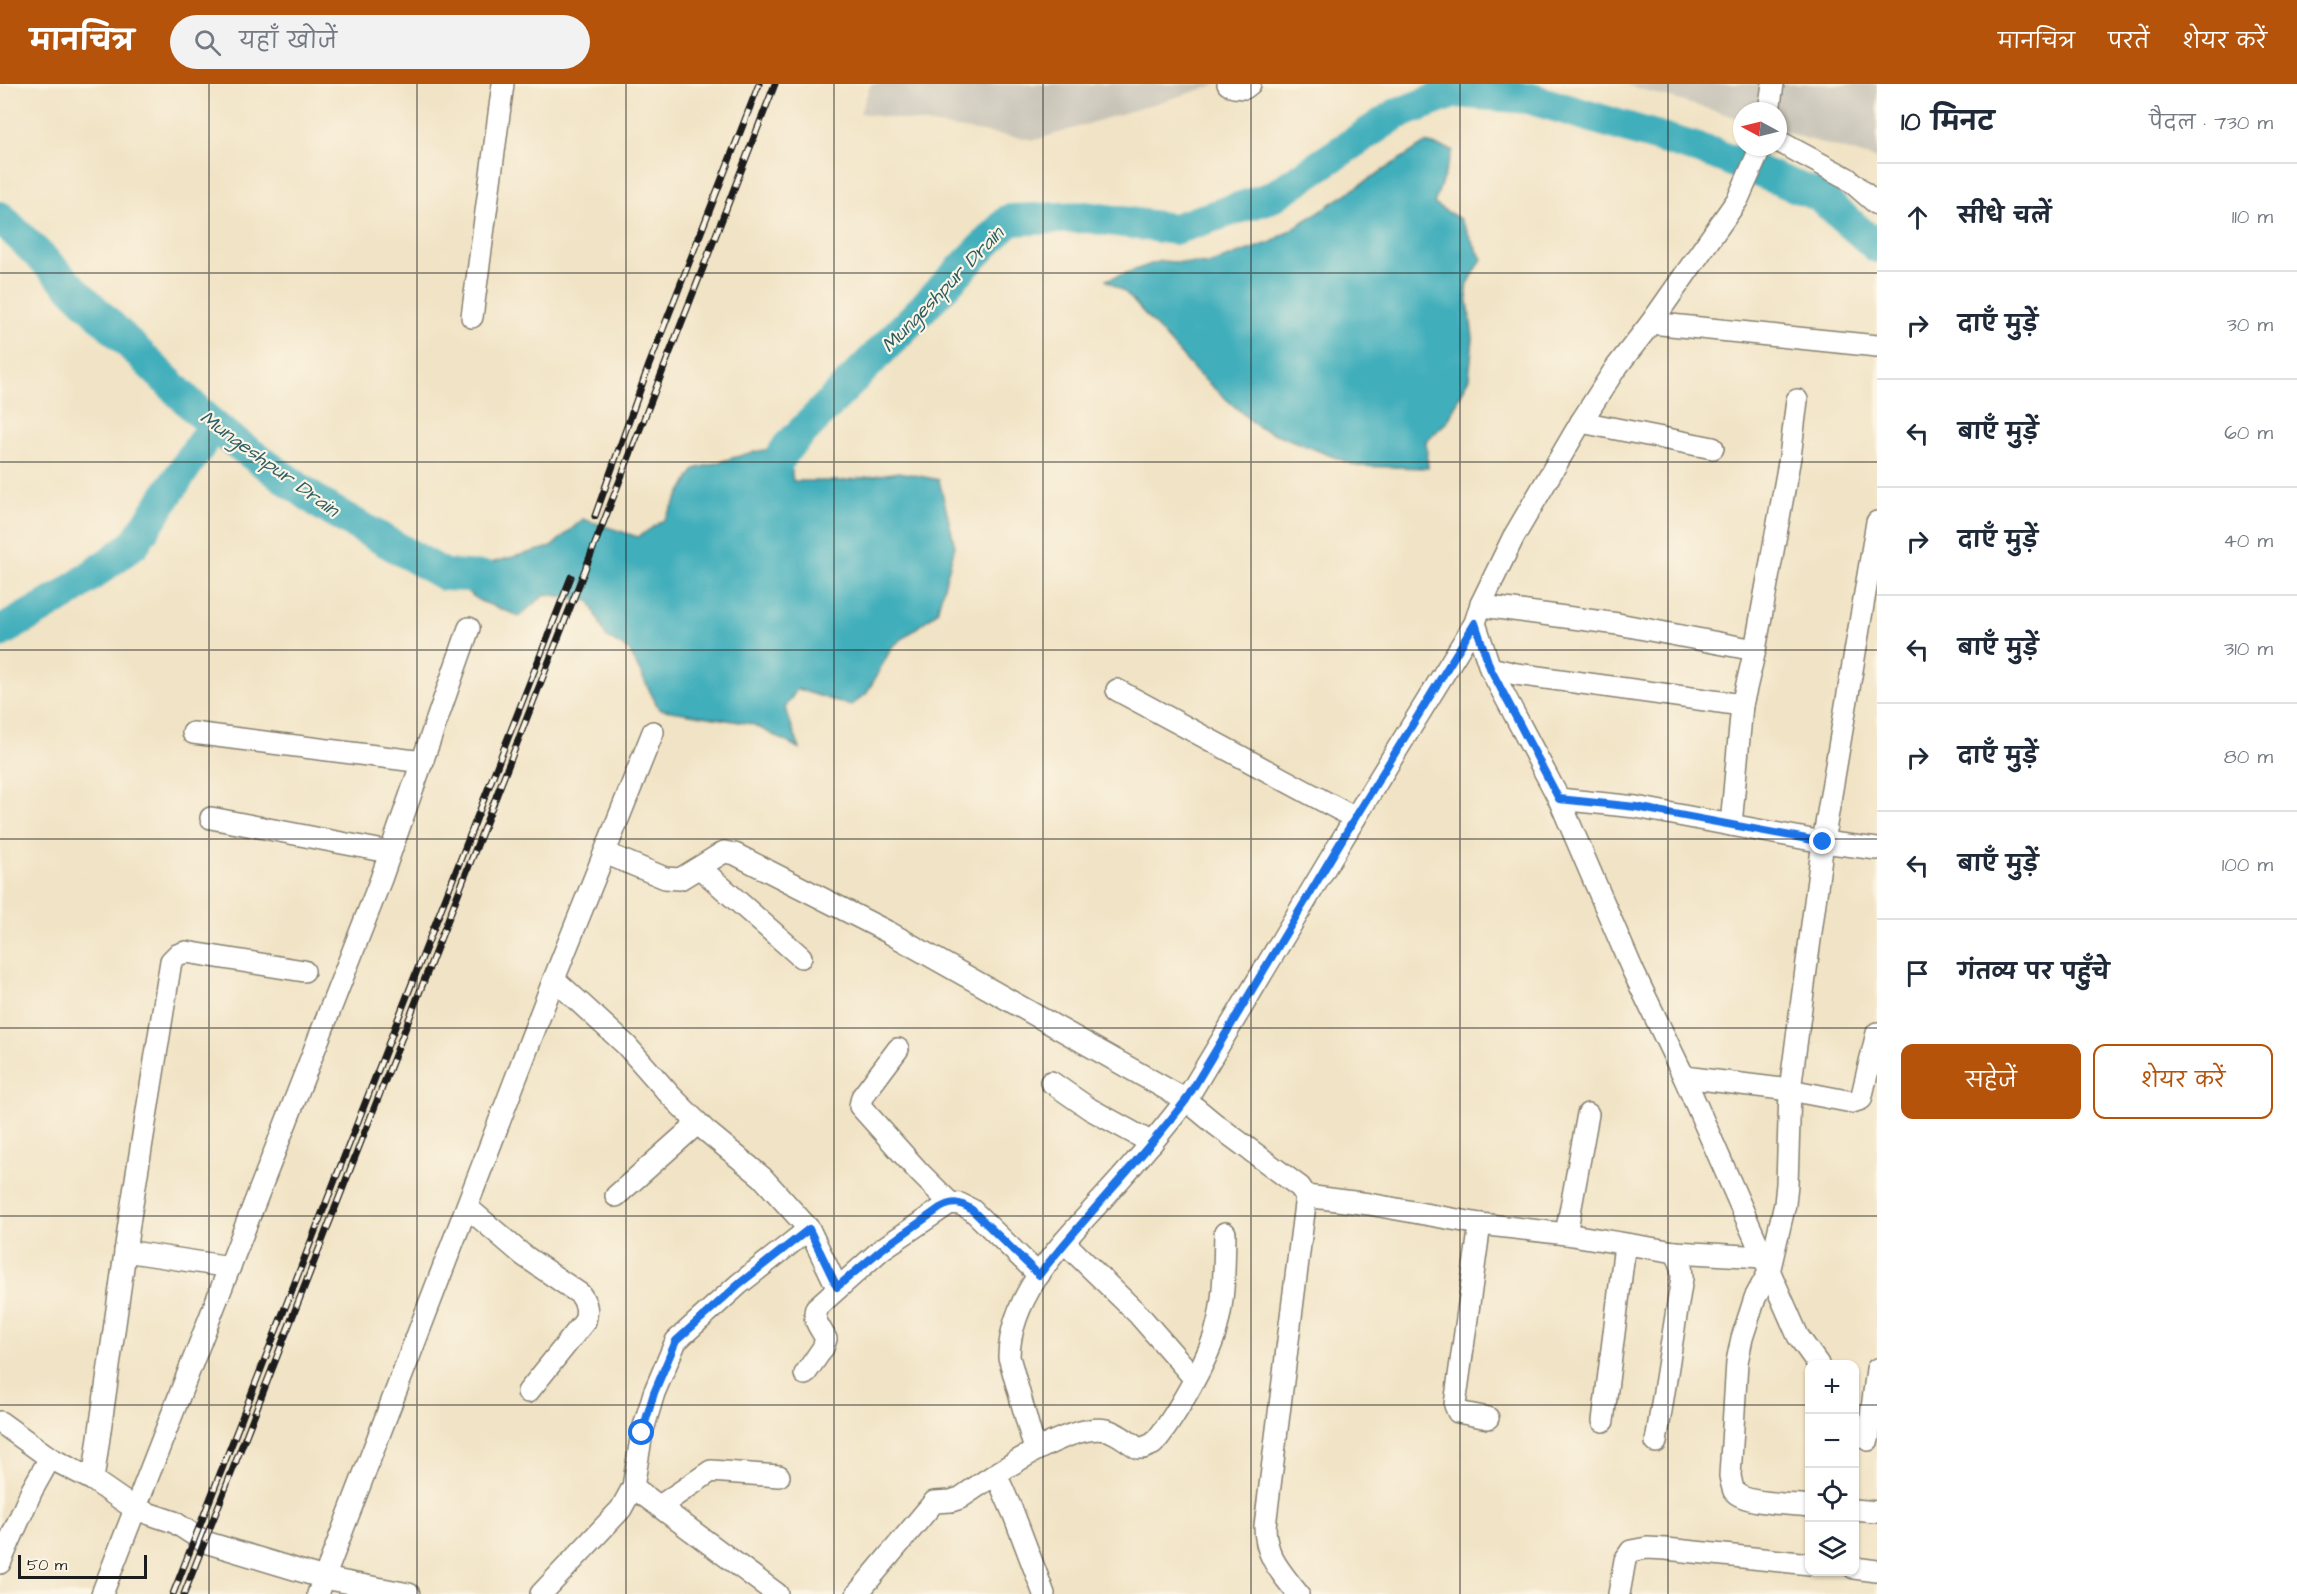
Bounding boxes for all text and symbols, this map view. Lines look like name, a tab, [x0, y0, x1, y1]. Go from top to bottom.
search box	[170, 15, 590, 69]
text: मानचित्र	[30, 22, 134, 61]
icon: search	[191, 26, 224, 59]
text: यहाँ खोजें	[239, 26, 337, 57]
text: मानचित्र	[1998, 27, 2075, 56]
text: परतें	[2108, 27, 2149, 56]
text: शेयर करें	[2182, 27, 2267, 56]
north arrow	[1733, 102, 1787, 156]
text: 10 मिनट	[1901, 104, 1994, 140]
text: पैदल · 730 m	[2149, 109, 2273, 137]
icon: ahead	[1901, 201, 1934, 234]
text: सीधे चलें	[1958, 201, 2051, 232]
text: 110 m	[2232, 203, 2273, 231]
water label: Mungeshpur Drain	[875, 219, 1012, 360]
icon: right	[1901, 309, 1934, 342]
text: दाएँ मुड़ें	[1958, 309, 2038, 340]
text: 30 m	[2227, 311, 2273, 339]
water label: Mungeshpur Drain	[194, 404, 346, 526]
icon: left	[1901, 417, 1934, 450]
text: बाएँ मुड़ें	[1958, 417, 2038, 448]
text: 60 m	[2224, 419, 2273, 447]
icon: right	[1901, 525, 1934, 558]
text: दाएँ मुड़ें	[1958, 525, 2038, 556]
text: 40 m	[2223, 527, 2273, 555]
icon: left	[1901, 633, 1934, 666]
text: बाएँ मुड़ें	[1958, 633, 2038, 664]
text: 310 m	[2224, 635, 2273, 663]
icon: right	[1901, 741, 1934, 774]
text: दाएँ मुड़ें	[1958, 741, 2038, 772]
text: 80 m	[2224, 743, 2273, 771]
route end	[1809, 828, 1835, 854]
icon: left	[1901, 849, 1934, 882]
text: बाएँ मुड़ें	[1958, 849, 2038, 880]
text: 100 m	[2222, 851, 2273, 879]
icon: arrive	[1901, 957, 1934, 990]
text: गंतव्य पर पहुँचे	[1958, 957, 2109, 988]
button: सहेजें	[1901, 1044, 2081, 1119]
button: शेयर करें	[2093, 1044, 2273, 1119]
map controls	[1805, 1360, 1859, 1576]
button: +	[1805, 1360, 1859, 1414]
button: −	[1805, 1414, 1859, 1468]
route start	[628, 1419, 654, 1445]
button: locate	[1805, 1468, 1859, 1522]
button: layers	[1805, 1522, 1859, 1576]
scale bar	[18, 1552, 147, 1580]
text: 50 m	[27, 1554, 67, 1576]

